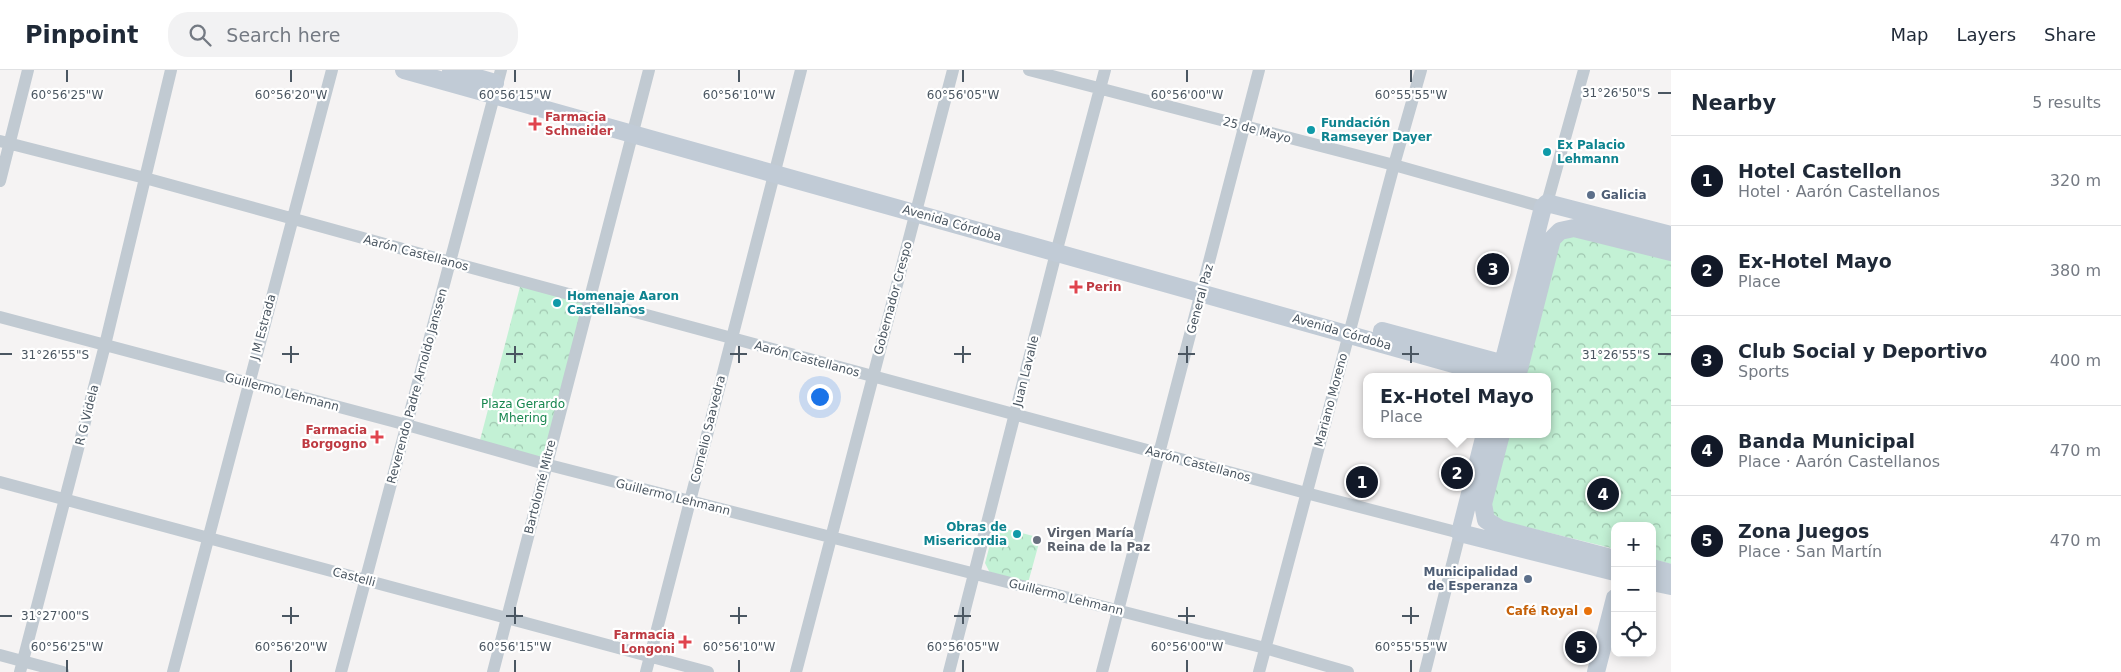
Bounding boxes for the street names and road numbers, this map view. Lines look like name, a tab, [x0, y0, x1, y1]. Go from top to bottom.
street label: 25 de Mayo	[1221, 114, 1293, 146]
street label: Avenida Córdoba	[901, 202, 1003, 244]
street label: Aarón Castellanos	[362, 232, 470, 274]
street label: Gobernador Crespo	[871, 240, 915, 356]
street label: General Paz	[1184, 263, 1216, 335]
street label: Reverendo Padre Arnoldo Janssen	[384, 287, 450, 485]
street label: J M Estrada	[247, 293, 278, 362]
street label: Avenida Córdoba	[1291, 311, 1393, 353]
street label: Juan Lavalle	[1010, 334, 1042, 409]
street label: Aarón Castellanos	[753, 338, 861, 380]
street label: Mariano Moreno	[1312, 351, 1350, 449]
street label: Guillermo Lehmann	[223, 370, 341, 414]
street label: Cornelio Saavedra	[688, 374, 728, 484]
street label: R G Videla	[73, 383, 101, 447]
street label: Bartolomé Mitre	[522, 438, 558, 536]
street label: Aarón Castellanos	[1144, 443, 1252, 485]
street label: Guillermo Lehmann	[614, 476, 732, 518]
street label: Castelli	[331, 565, 377, 589]
street label: Guillermo Lehmann	[1007, 576, 1125, 618]

